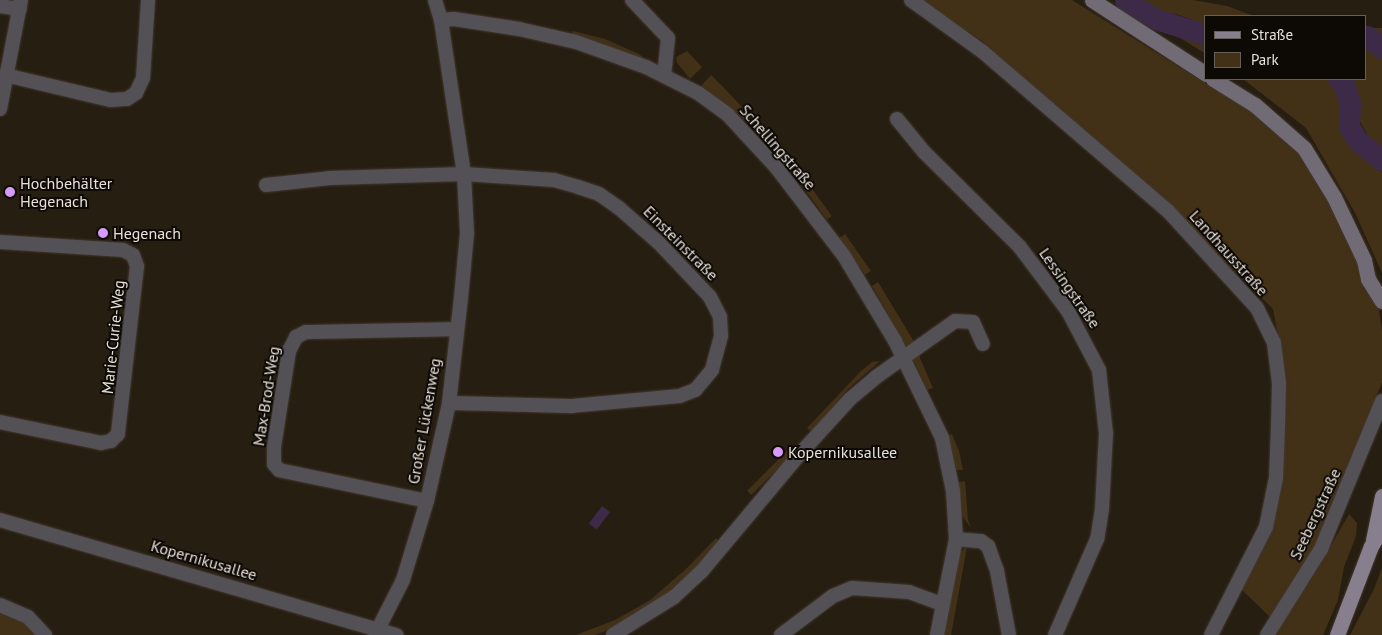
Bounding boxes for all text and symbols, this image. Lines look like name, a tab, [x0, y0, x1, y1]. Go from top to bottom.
legend	[1204, 15, 1367, 80]
text: Straße	[1251, 25, 1293, 44]
text: Park	[1251, 50, 1279, 69]
street label: Schellingstraße	[736, 100, 820, 194]
place label: Hochbehälter Hegenach	[20, 173, 112, 211]
marker: Hochbehälter Hegenach	[4, 186, 16, 198]
street label: Einsteinstraße	[640, 202, 722, 284]
street label: Landhausstraße	[1186, 206, 1272, 300]
place label: Hegenach	[113, 223, 181, 243]
marker: Hegenach	[97, 227, 109, 239]
street label: Lessingstraße	[1035, 244, 1105, 332]
street label: Marie-Curie-Weg	[97, 279, 129, 395]
street label: Max-Brod-Weg	[249, 345, 283, 447]
street label: Großer Lückenweg	[403, 356, 445, 486]
place label: Kopernikusallee	[788, 442, 897, 462]
marker: Kopernikusallee	[772, 446, 784, 458]
street label: Seebergstraße	[1285, 465, 1345, 563]
street label: Kopernikusallee	[149, 536, 259, 584]

